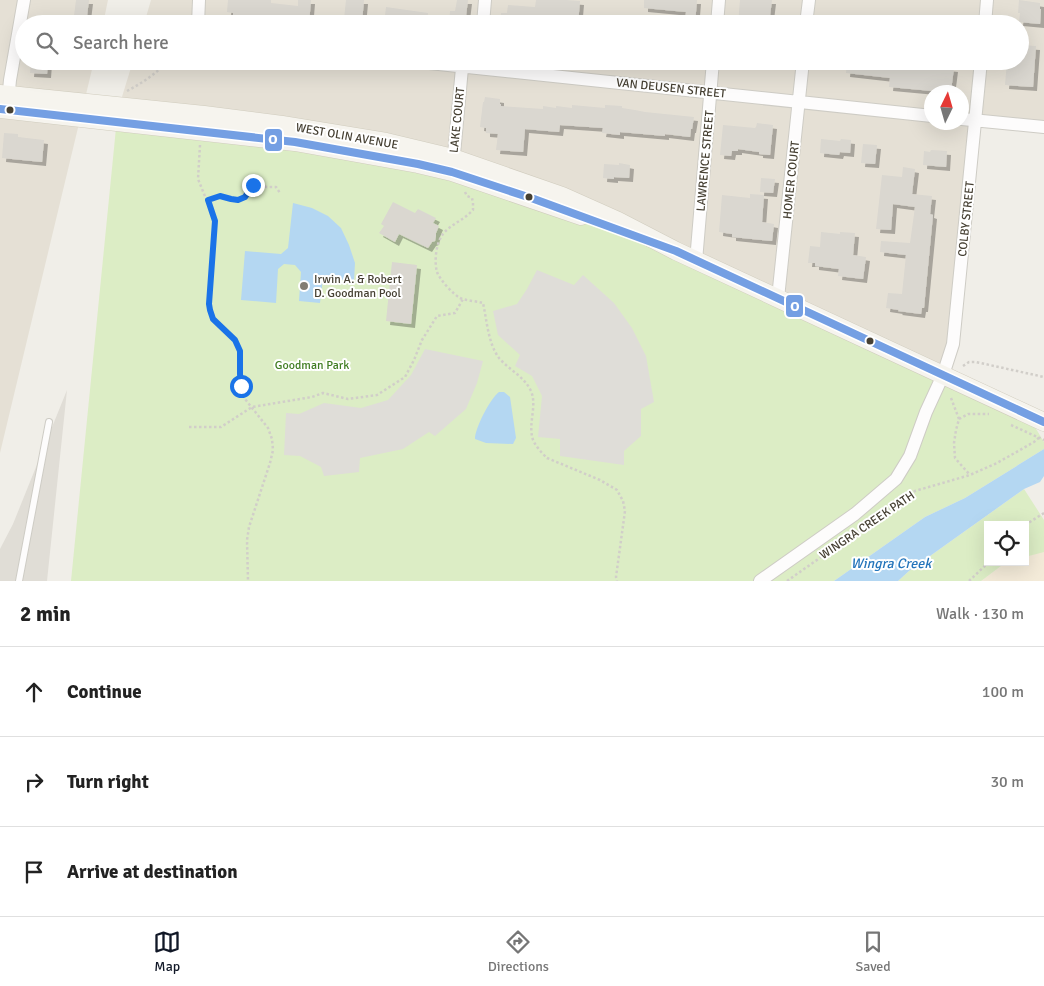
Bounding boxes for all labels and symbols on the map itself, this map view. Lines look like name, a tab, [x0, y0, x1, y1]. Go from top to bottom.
street label: VAN DEUSEN STREET	[615, 75, 727, 102]
north arrow	[924, 85, 969, 130]
street label: LAKE COURT	[447, 86, 468, 154]
unlabelled marker	[5, 105, 15, 115]
street label: LAWRENCE STREET	[694, 110, 717, 212]
street label: WEST OLIN AVENUE	[295, 120, 399, 153]
line badge: O	[264, 128, 283, 152]
text: O	[268, 131, 278, 148]
street label: HOMER COURT	[780, 140, 803, 220]
route end	[242, 174, 265, 197]
street label: COLBY STREET	[955, 180, 978, 258]
unlabelled marker	[524, 192, 534, 202]
place label: Irwin A. & Robert D. Goodman Pool	[314, 272, 402, 301]
marker: Irwin A. & Robert D. Goodman Pool	[298, 280, 310, 292]
line badge: O	[785, 294, 804, 318]
text: O	[790, 298, 800, 315]
unlabelled marker	[865, 336, 875, 346]
park label: Goodman Park	[275, 358, 349, 373]
route start	[230, 375, 253, 398]
street label: WINGRA CREEK PATH	[817, 488, 918, 563]
water label: Wingra Creek	[851, 555, 933, 572]

